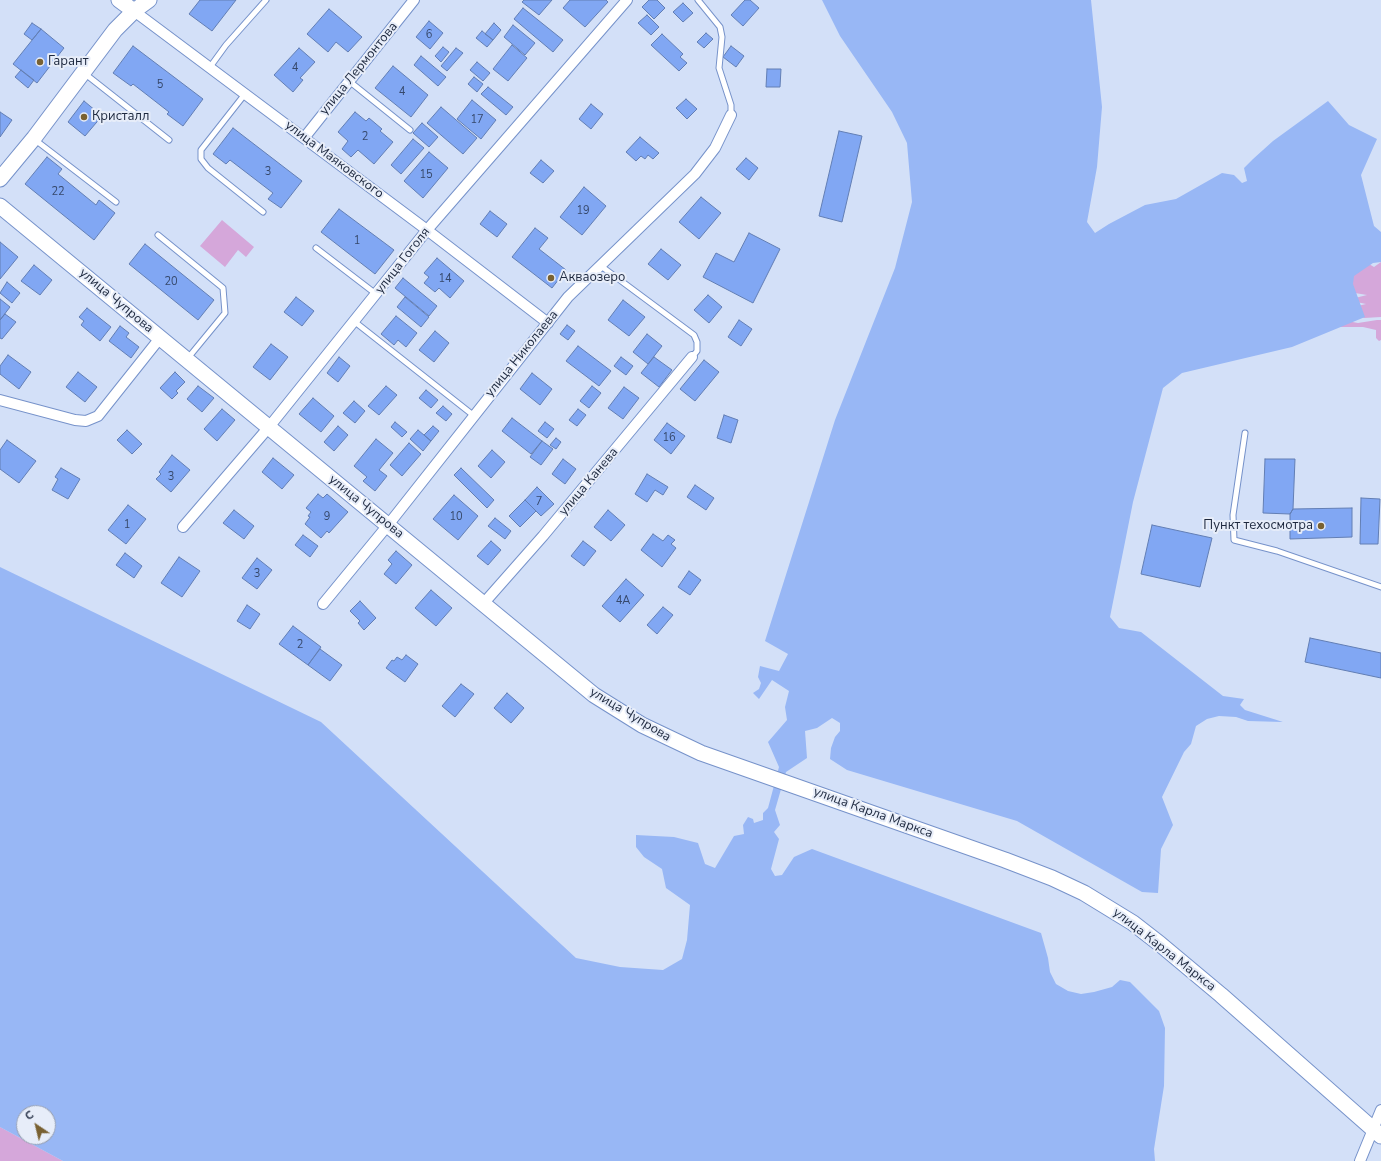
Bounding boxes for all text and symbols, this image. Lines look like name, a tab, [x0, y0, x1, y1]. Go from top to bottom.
street label: улица Лермонтова	[317, 19, 401, 119]
house number: 6	[426, 28, 432, 42]
place label: Гарант	[48, 54, 88, 70]
marker: Гарант	[35, 57, 45, 67]
house number: 4	[292, 61, 298, 75]
house number: 5	[157, 78, 163, 92]
house number: 4	[399, 85, 405, 99]
place label: Кристалл	[92, 109, 149, 125]
marker: Кристалл	[79, 112, 89, 122]
house number: 17	[470, 113, 484, 127]
street label: улица Маяковского	[282, 118, 386, 202]
house number: 2	[362, 130, 368, 144]
house number: 3	[265, 165, 271, 179]
house number: 15	[419, 168, 433, 182]
house number: 22	[51, 185, 65, 199]
house number: 19	[576, 204, 590, 218]
street label: улица Гоголя	[372, 225, 434, 297]
house number: 1	[354, 234, 360, 248]
street label: улица Чупрова	[76, 265, 156, 337]
place label: Акваозеро	[559, 270, 625, 286]
house number: 14	[438, 272, 452, 286]
marker: Акваозеро	[546, 273, 556, 283]
house number: 20	[164, 275, 178, 289]
street label: улица Николаева	[482, 308, 562, 400]
house number: 16	[662, 431, 676, 445]
street label: улица Канева	[556, 445, 622, 519]
house number: 3	[168, 470, 174, 484]
street label: улица Чупрова	[325, 472, 407, 542]
house number: 7	[536, 495, 542, 509]
house number: 9	[324, 510, 330, 524]
house number: 10	[449, 510, 463, 524]
house number: 1	[124, 518, 130, 532]
place label: Пункт техосмотра	[1203, 518, 1313, 534]
marker: Пункт техосмотра	[1316, 521, 1326, 531]
house number: 3	[254, 567, 260, 581]
house number: 4А	[616, 594, 630, 608]
house number: 2	[297, 638, 303, 652]
street label: улица Чупрова	[587, 685, 673, 745]
street label: улица Карла Маркса	[811, 784, 935, 842]
street label: улица Карла Маркса	[1109, 905, 1219, 995]
north arrow	[16, 1105, 56, 1145]
text: С	[22, 1107, 37, 1124]

